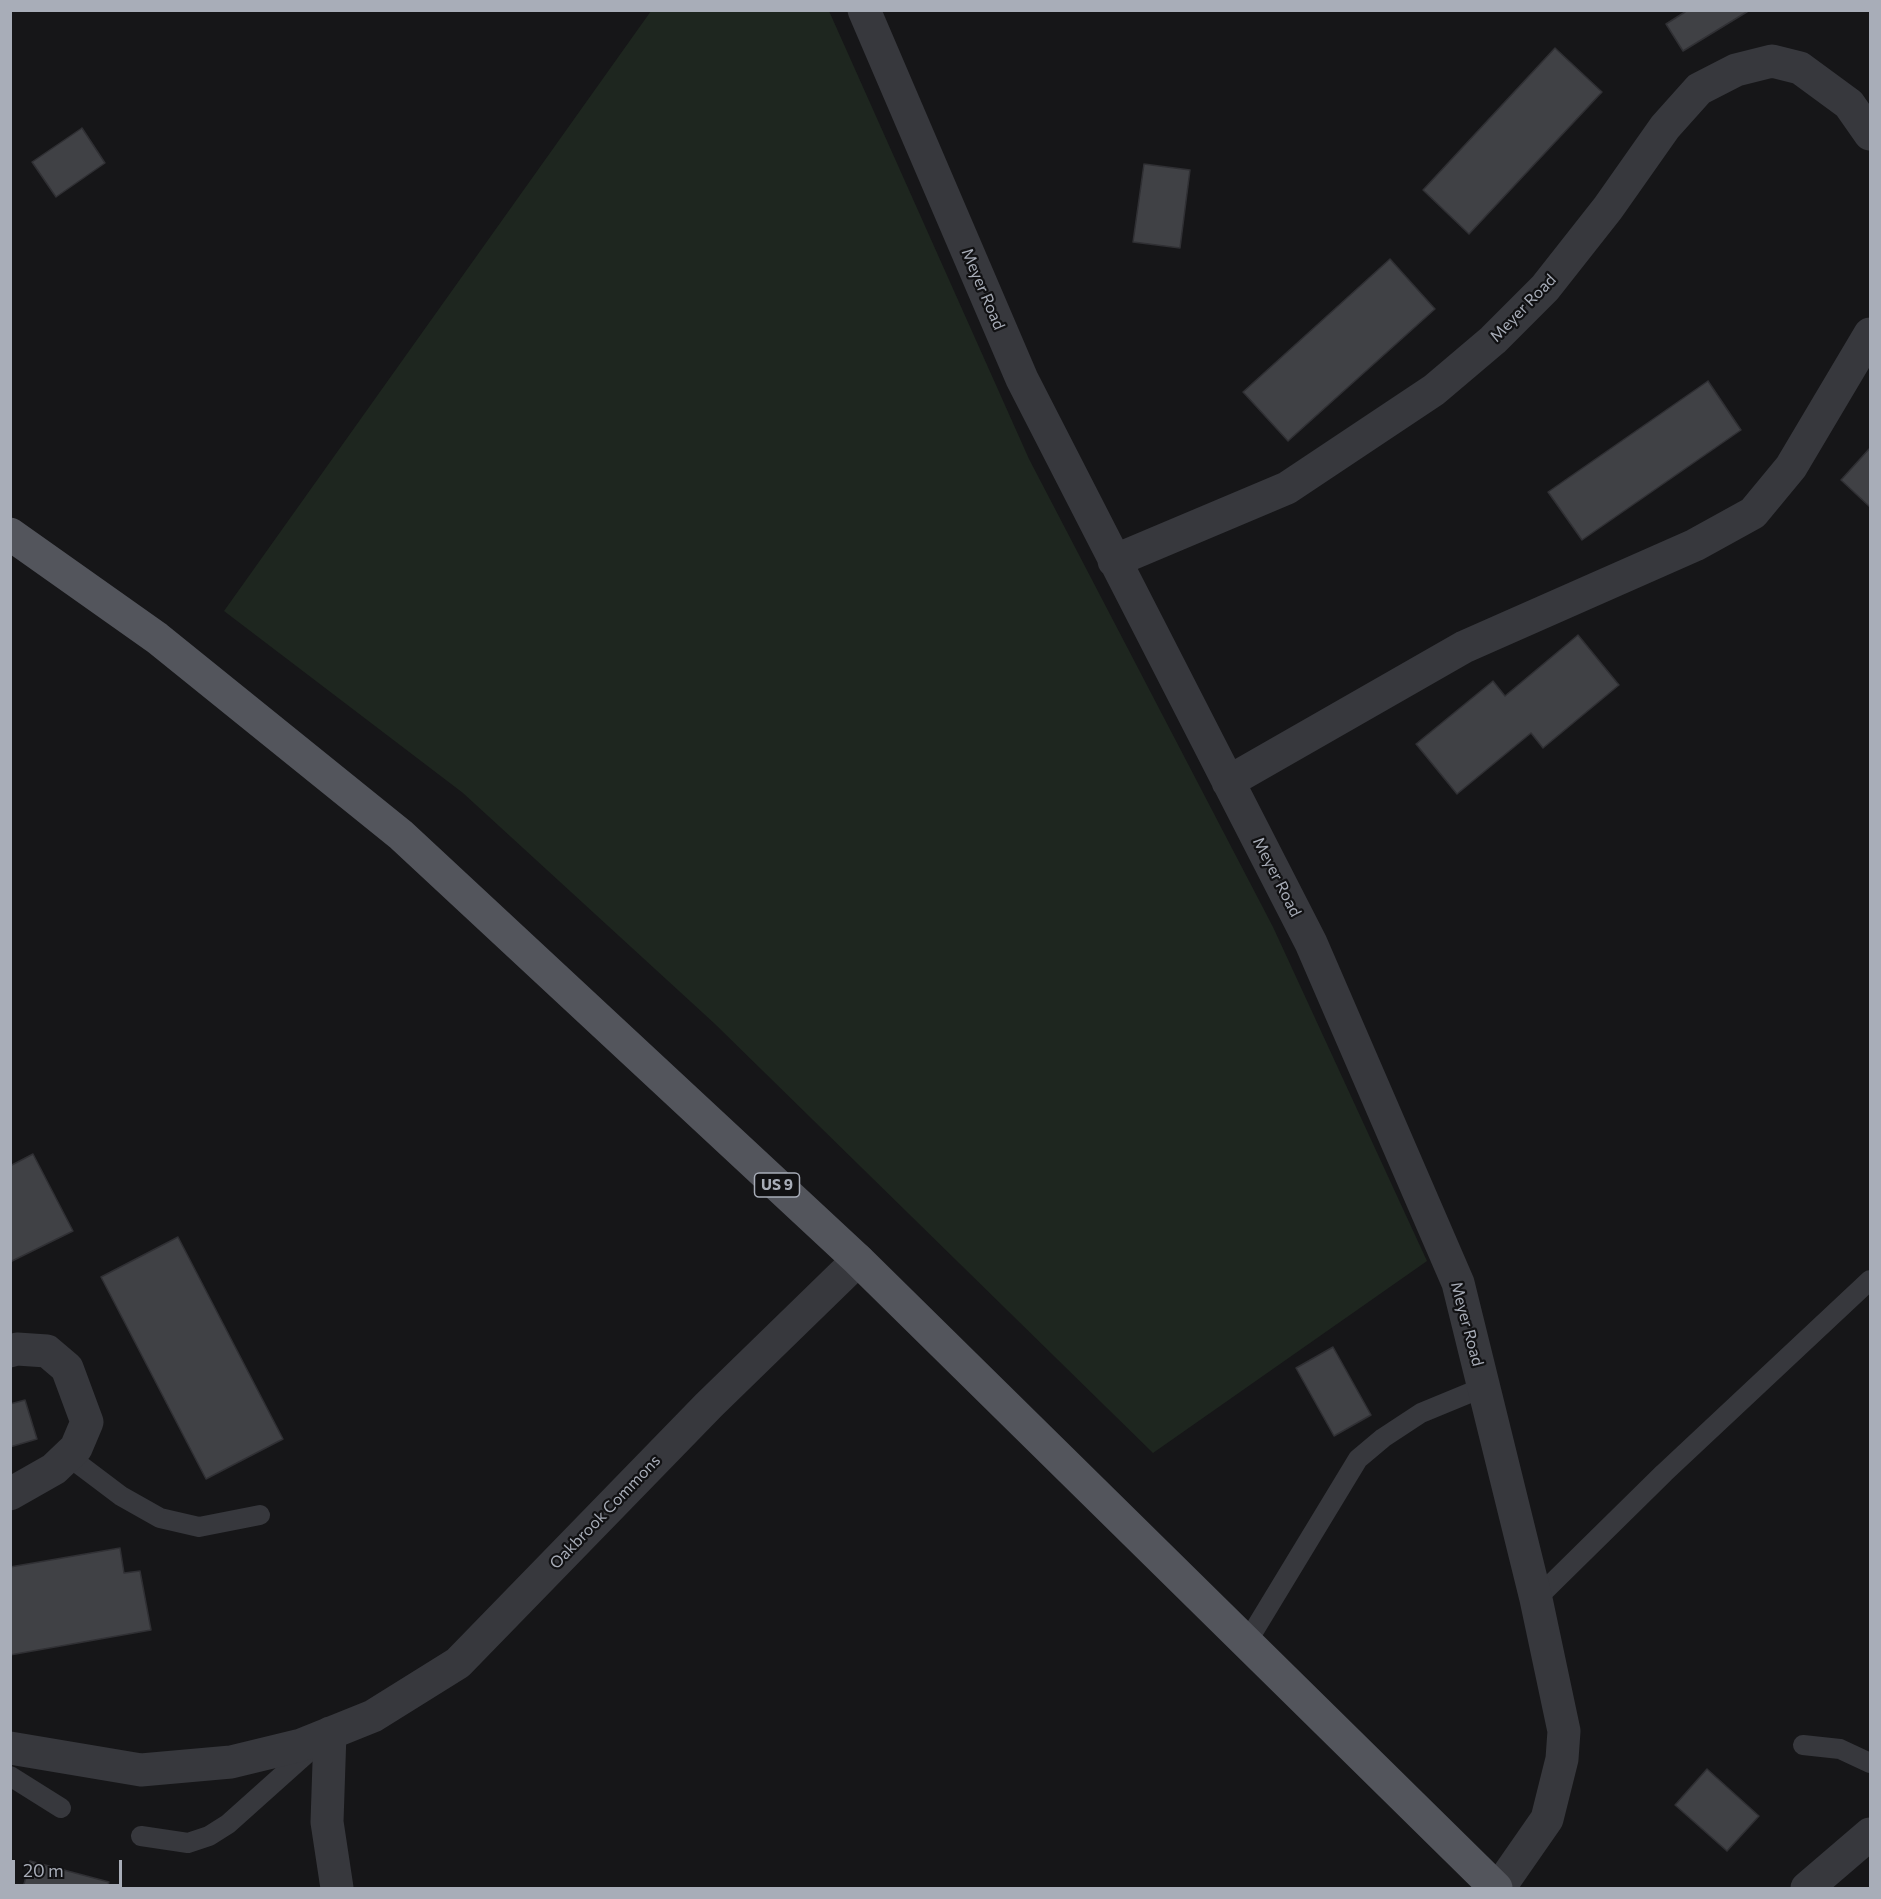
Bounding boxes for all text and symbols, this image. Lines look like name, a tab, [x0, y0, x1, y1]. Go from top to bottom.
street label: Meyer Road	[957, 245, 1009, 333]
street label: Meyer Road	[1486, 270, 1560, 346]
street label: Meyer Road	[1249, 834, 1305, 920]
road number: US 9	[754, 1173, 800, 1197]
street label: Meyer Road	[1446, 1280, 1488, 1368]
street label: Oakbrook Commons	[546, 1451, 664, 1573]
scale bar	[15, 1848, 124, 1886]
text: 20 m	[23, 1859, 64, 1881]

